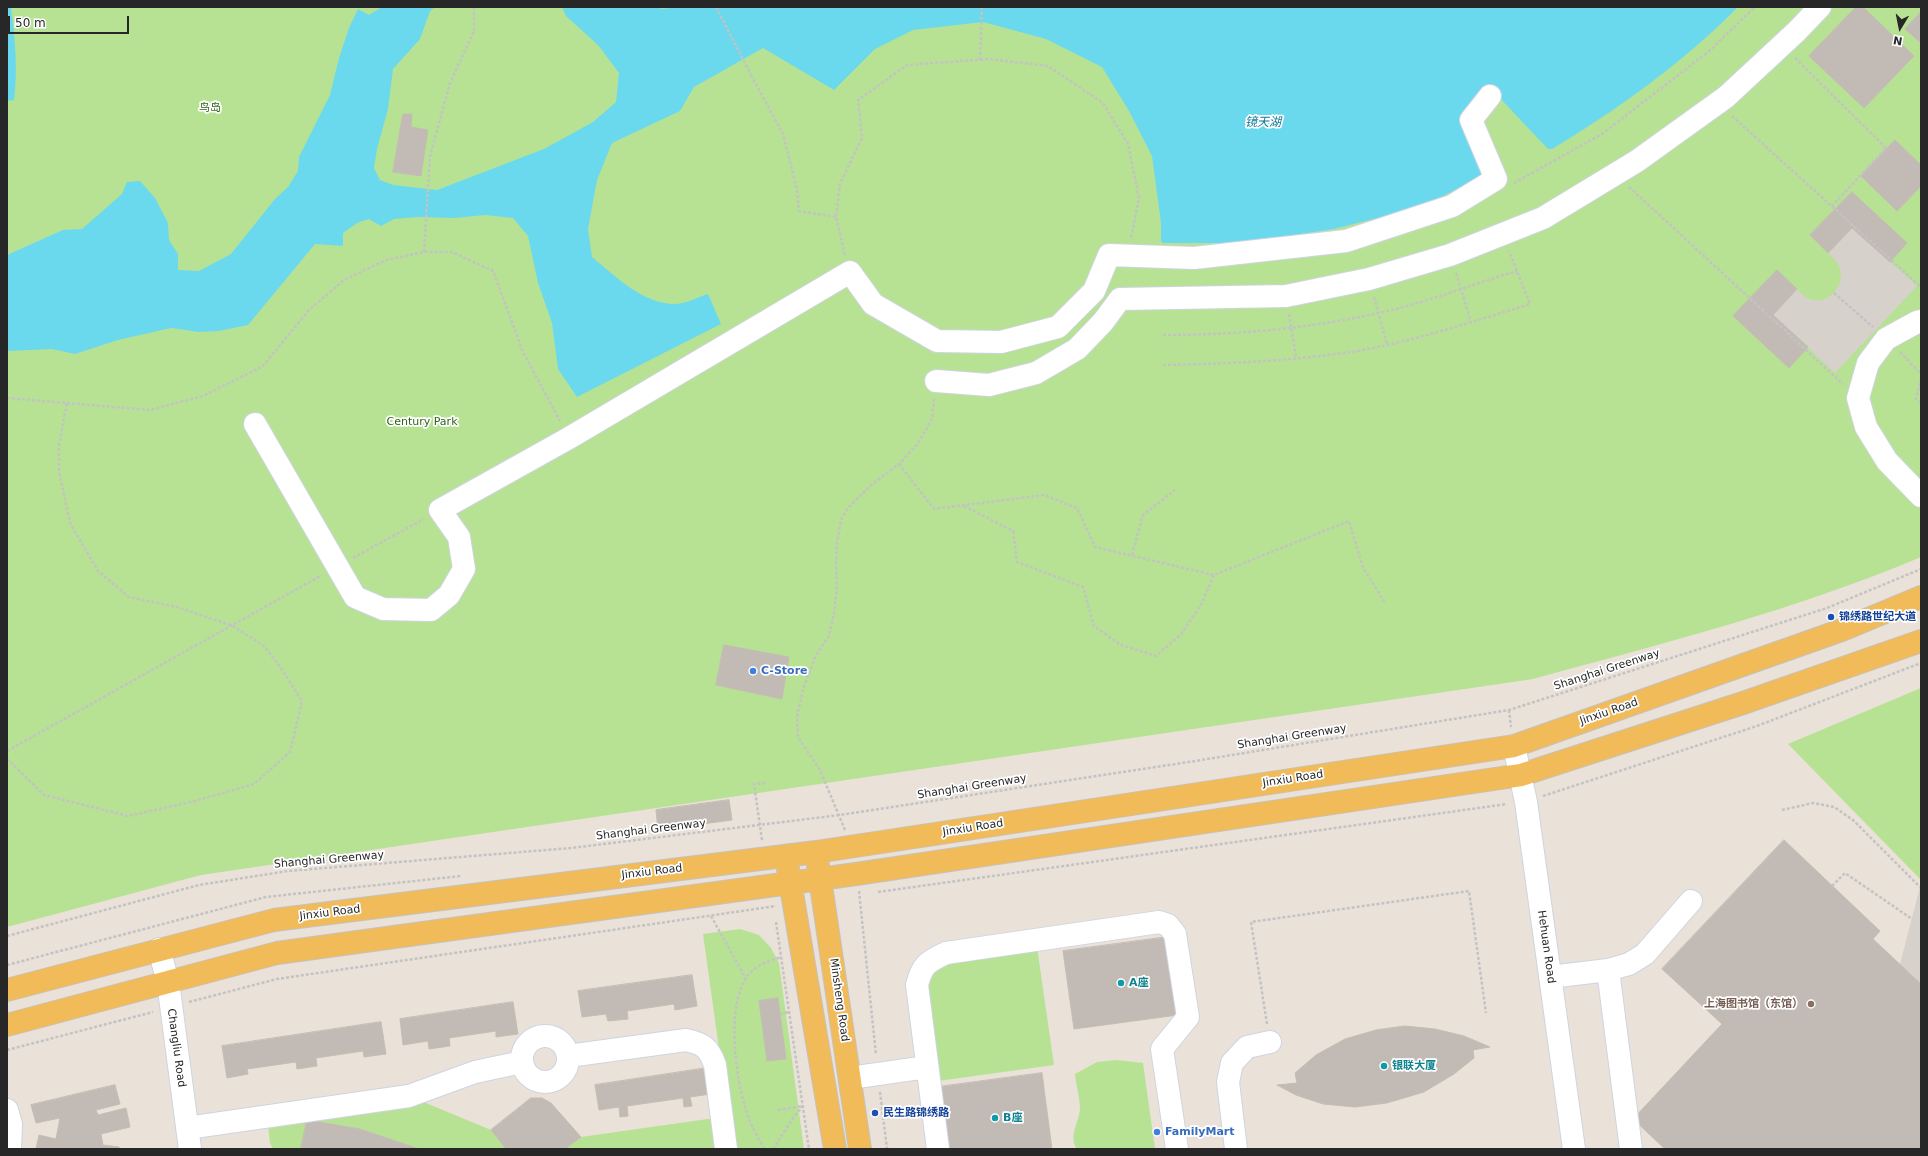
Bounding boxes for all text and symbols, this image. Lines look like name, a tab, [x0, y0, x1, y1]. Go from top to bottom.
scale bar	[10, 8, 131, 34]
north arrow	[1880, 8, 1920, 48]
text: 50 m	[15, 16, 46, 30]
text: N	[1892, 33, 1903, 48]
park label: 鸟岛	[199, 101, 221, 115]
water label: 镜天湖	[1245, 116, 1281, 130]
park label: Century Park	[386, 415, 458, 429]
place label: 锦绣路世纪大道	[1839, 610, 1916, 624]
marker: 锦绣路世纪大道	[1826, 612, 1836, 622]
street label: Shanghai Greenway	[1552, 647, 1662, 693]
place label: C-Store	[761, 664, 808, 678]
marker: C-Store	[748, 666, 758, 676]
street label: Jinxiu Road	[1578, 696, 1640, 728]
street label: Shanghai Greenway	[1236, 722, 1348, 752]
street label: Jinxiu Road	[1262, 768, 1324, 790]
street label: Shanghai Greenway	[916, 772, 1028, 802]
street label: Shanghai Greenway	[595, 817, 707, 843]
street label: Jinxiu Road	[942, 817, 1004, 839]
street label: Shanghai Greenway	[273, 849, 385, 871]
street label: Jinxiu Road	[621, 862, 683, 882]
street label: Jinxiu Road	[299, 903, 361, 923]
street label: Hehuan Road	[1534, 910, 1558, 984]
street label: Minsheng Road	[827, 957, 851, 1043]
place label: A座	[1129, 976, 1149, 990]
marker: A座	[1116, 978, 1126, 988]
place label: 上海图书馆（东馆）	[1704, 997, 1803, 1011]
marker: 上海图书馆（东馆）	[1806, 999, 1816, 1009]
street label: Changliu Road	[164, 1008, 188, 1088]
place label: 银联大厦	[1392, 1059, 1436, 1073]
marker: 银联大厦	[1379, 1061, 1389, 1071]
place label: 民生路锦绣路	[883, 1106, 949, 1120]
marker: 民生路锦绣路	[870, 1108, 880, 1118]
place label: B座	[1003, 1111, 1022, 1125]
marker: B座	[990, 1113, 1000, 1123]
place label: FamilyMart	[1165, 1125, 1235, 1139]
marker: FamilyMart	[1152, 1127, 1162, 1137]

